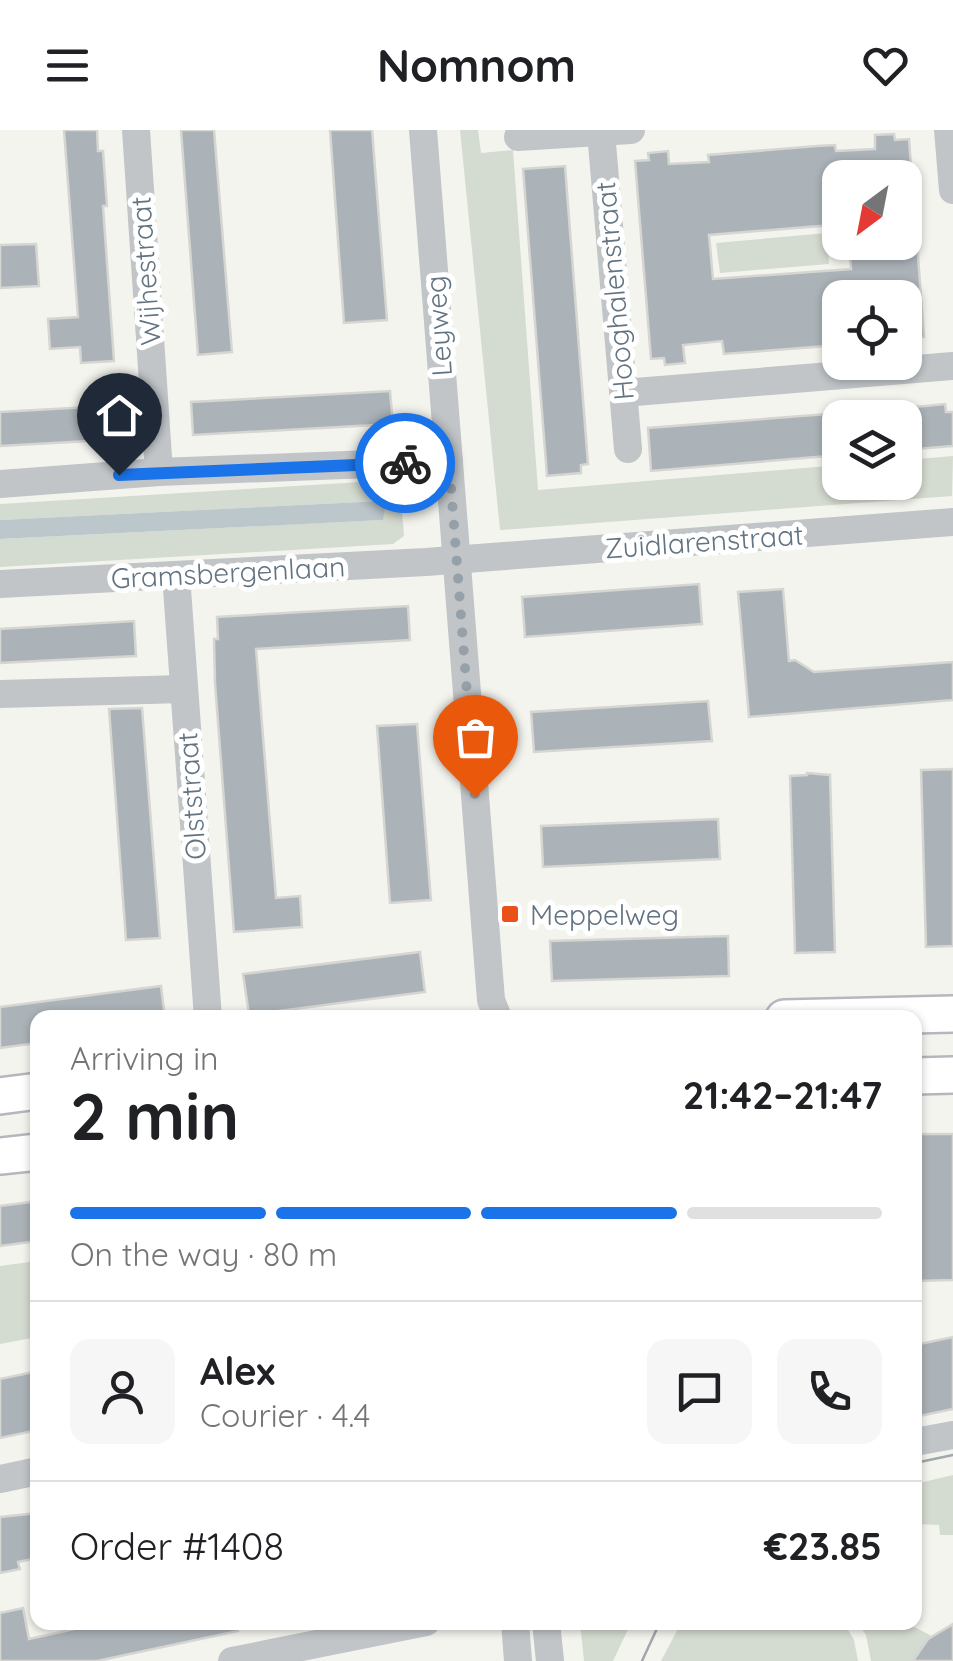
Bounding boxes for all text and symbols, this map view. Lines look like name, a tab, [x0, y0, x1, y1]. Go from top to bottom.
text: Nomnom	[377, 37, 576, 93]
icon: menu	[40, 38, 95, 93]
icon: heart	[858, 38, 913, 93]
north arrow	[822, 160, 922, 260]
map controls	[822, 160, 922, 500]
street label: Hooghalenstraat	[587, 180, 641, 402]
street label: Wijhestraat	[122, 195, 168, 347]
street label: Leyweg	[417, 275, 459, 377]
button: locate	[822, 280, 922, 380]
pin	[77, 373, 162, 476]
icon: home	[92, 388, 147, 443]
button: layers	[822, 400, 922, 500]
courier	[355, 413, 455, 513]
icon: bike	[378, 436, 433, 491]
street label: Zuidlarenstraat	[603, 517, 805, 565]
street label: Gramsbergenlaan	[110, 548, 346, 596]
pin	[433, 695, 518, 798]
icon: bag	[448, 710, 503, 765]
street label: Olststraat	[169, 731, 213, 861]
place label: Meppelweg	[530, 897, 679, 932]
marker: Meppelweg	[499, 903, 521, 925]
text: Arriving in	[70, 1038, 219, 1078]
text: 21:42–21:47	[683, 1071, 882, 1119]
text: 2 min	[70, 1075, 239, 1156]
text: On the way · 80 m	[70, 1234, 337, 1274]
button: person	[70, 1339, 175, 1444]
button: chat	[647, 1339, 752, 1444]
button: phone	[777, 1339, 882, 1444]
text: Alex	[200, 1347, 275, 1395]
text: Courier · 4.4	[200, 1395, 370, 1435]
text: Order #1408	[70, 1522, 284, 1570]
text: €23.85	[764, 1522, 882, 1570]

